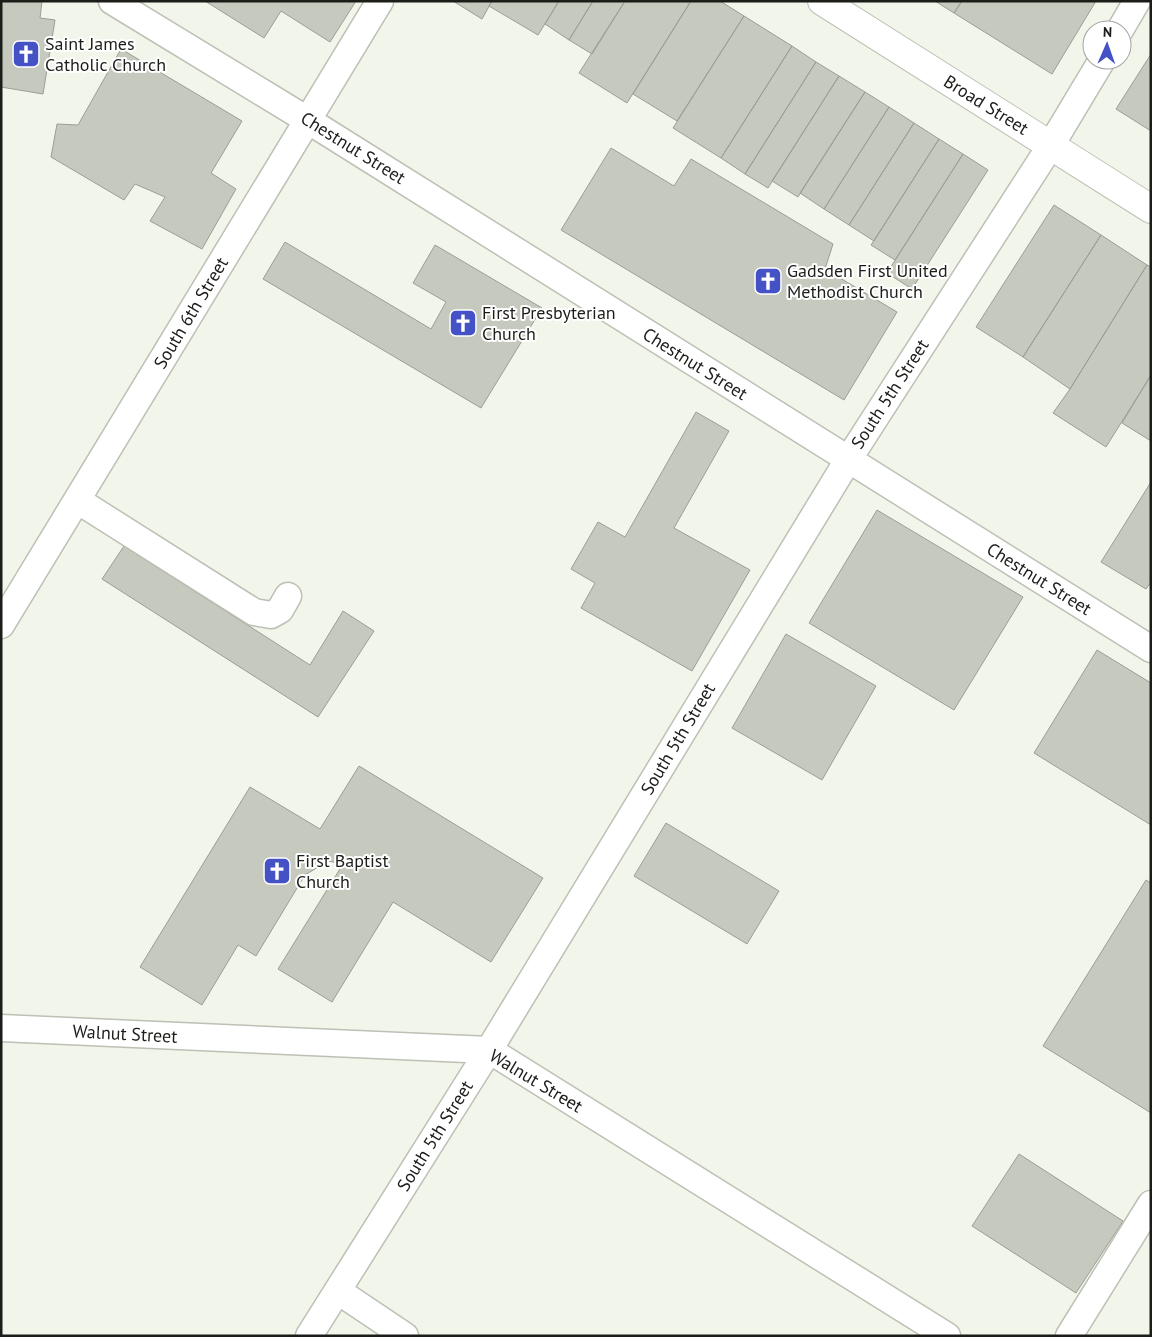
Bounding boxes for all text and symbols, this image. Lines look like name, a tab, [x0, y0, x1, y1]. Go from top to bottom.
north arrow	[1082, 20, 1132, 70]
text: N	[1103, 23, 1112, 41]
place label: Saint James Catholic Church	[45, 32, 166, 76]
church icon: Saint James Catholic Church	[11, 39, 41, 69]
street label: Broad Street	[940, 69, 1033, 140]
street label: Chestnut Street	[297, 106, 410, 189]
street label: South 6th Street	[148, 253, 233, 373]
place label: Gadsden First United Methodist Church	[787, 259, 948, 303]
church icon: Gadsden First United Methodist Church	[753, 266, 783, 296]
place label: First Presbyterian Church	[482, 301, 616, 345]
church icon: First Presbyterian Church	[448, 308, 478, 338]
street label: Chestnut Street	[639, 322, 752, 405]
street label: South 5th Street	[846, 335, 934, 453]
street label: Chestnut Street	[983, 537, 1096, 620]
street label: South 5th Street	[635, 679, 720, 799]
place label: First Baptist Church	[296, 849, 389, 893]
church icon: First Baptist Church	[262, 856, 292, 886]
street label: Walnut Street	[72, 1019, 178, 1048]
street label: Walnut Street	[485, 1044, 587, 1117]
street label: South 5th Street	[391, 1076, 478, 1195]

